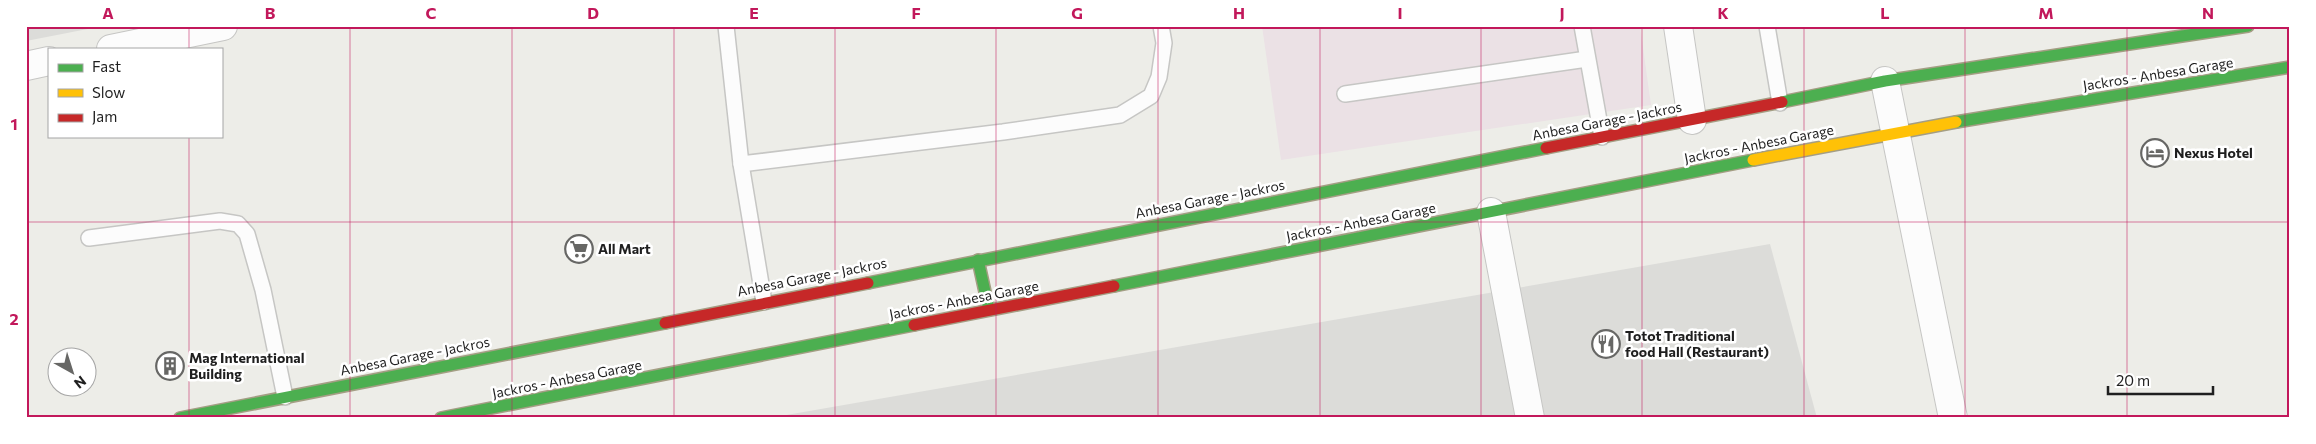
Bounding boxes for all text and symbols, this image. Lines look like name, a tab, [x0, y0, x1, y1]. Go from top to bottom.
text: A	[102, 3, 114, 22]
text: B	[265, 3, 276, 22]
text: C	[426, 3, 437, 22]
text: D	[587, 3, 599, 22]
text: E	[749, 3, 759, 22]
text: F	[911, 3, 921, 22]
text: G	[1071, 3, 1083, 22]
text: H	[1233, 3, 1245, 22]
text: I	[1397, 3, 1403, 22]
text: J	[1559, 3, 1565, 22]
text: K	[1717, 3, 1729, 22]
text: L	[1880, 3, 1890, 22]
text: M	[2038, 3, 2054, 22]
text: N	[2202, 3, 2214, 22]
legend	[48, 48, 222, 138]
street label: Jackros - Anbesa Garage	[2082, 53, 2234, 94]
text: Fast	[92, 57, 121, 75]
text: Slow	[92, 83, 125, 101]
street label: Anbesa Garage - Jackros	[1531, 98, 1683, 143]
text: Jam	[92, 107, 117, 125]
text: 1	[10, 114, 18, 133]
street label: Jackros - Anbesa Garage	[1683, 121, 1835, 166]
hotel icon: Nexus Hotel	[2140, 138, 2170, 168]
place label: Nexus Hotel	[2174, 144, 2253, 161]
street label: Anbesa Garage - Jackros	[1134, 176, 1286, 221]
street label: Jackros - Anbesa Garage	[1285, 199, 1437, 244]
supermarket icon: All Mart	[564, 234, 594, 264]
place label: All Mart	[598, 240, 651, 257]
street label: Anbesa Garage - Jackros	[736, 254, 888, 299]
street label: Jackros - Anbesa Garage	[888, 277, 1040, 322]
text: 2	[9, 309, 19, 328]
place label: Totot Traditional food Hall (Restaurant)	[1625, 327, 1769, 360]
restaurant icon: Totot Traditional food Hall (Restaurant)	[1591, 329, 1621, 359]
street label: Anbesa Garage - Jackros	[339, 333, 491, 378]
north arrow	[48, 346, 98, 396]
place label: Mag International Building	[189, 349, 305, 382]
building icon: Mag International Building	[155, 351, 185, 381]
street label: Jackros - Anbesa Garage	[491, 356, 643, 401]
scale bar	[2108, 364, 2214, 396]
text: 20 m	[2116, 371, 2150, 389]
text: N	[71, 373, 90, 392]

